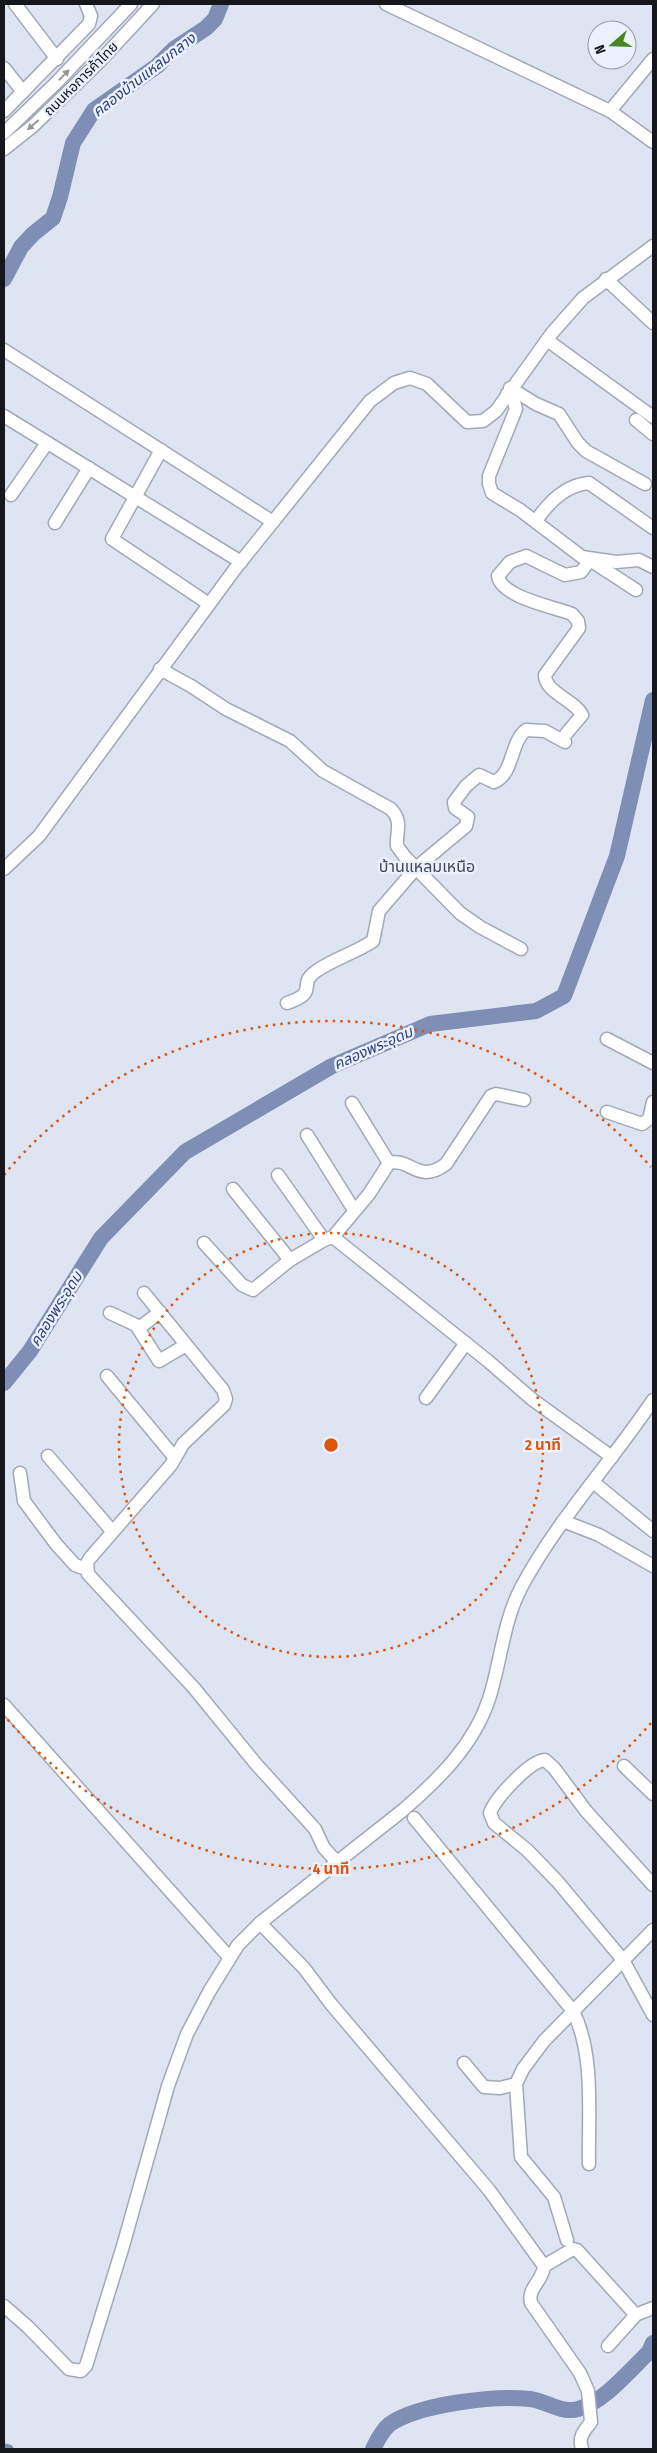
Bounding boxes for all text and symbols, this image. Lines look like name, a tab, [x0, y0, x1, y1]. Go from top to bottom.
north arrow	[587, 20, 637, 70]
water label: คลองบ้านแหลมกลาง	[89, 29, 200, 121]
street label: ถนนหอการค้าไทย	[40, 38, 122, 120]
text: N	[591, 42, 610, 56]
one-way arrow	[58, 69, 70, 81]
one-way arrow	[27, 120, 40, 131]
district label: บ้านแหลมเหนือ	[379, 857, 475, 876]
water label: คลองพระอุดม	[331, 1022, 417, 1073]
water label: คลองพระอุดม	[26, 1267, 87, 1350]
centre of rings	[322, 1436, 340, 1454]
text: 2 นาที	[524, 1436, 561, 1454]
text: 4 นาที	[313, 1860, 349, 1878]

